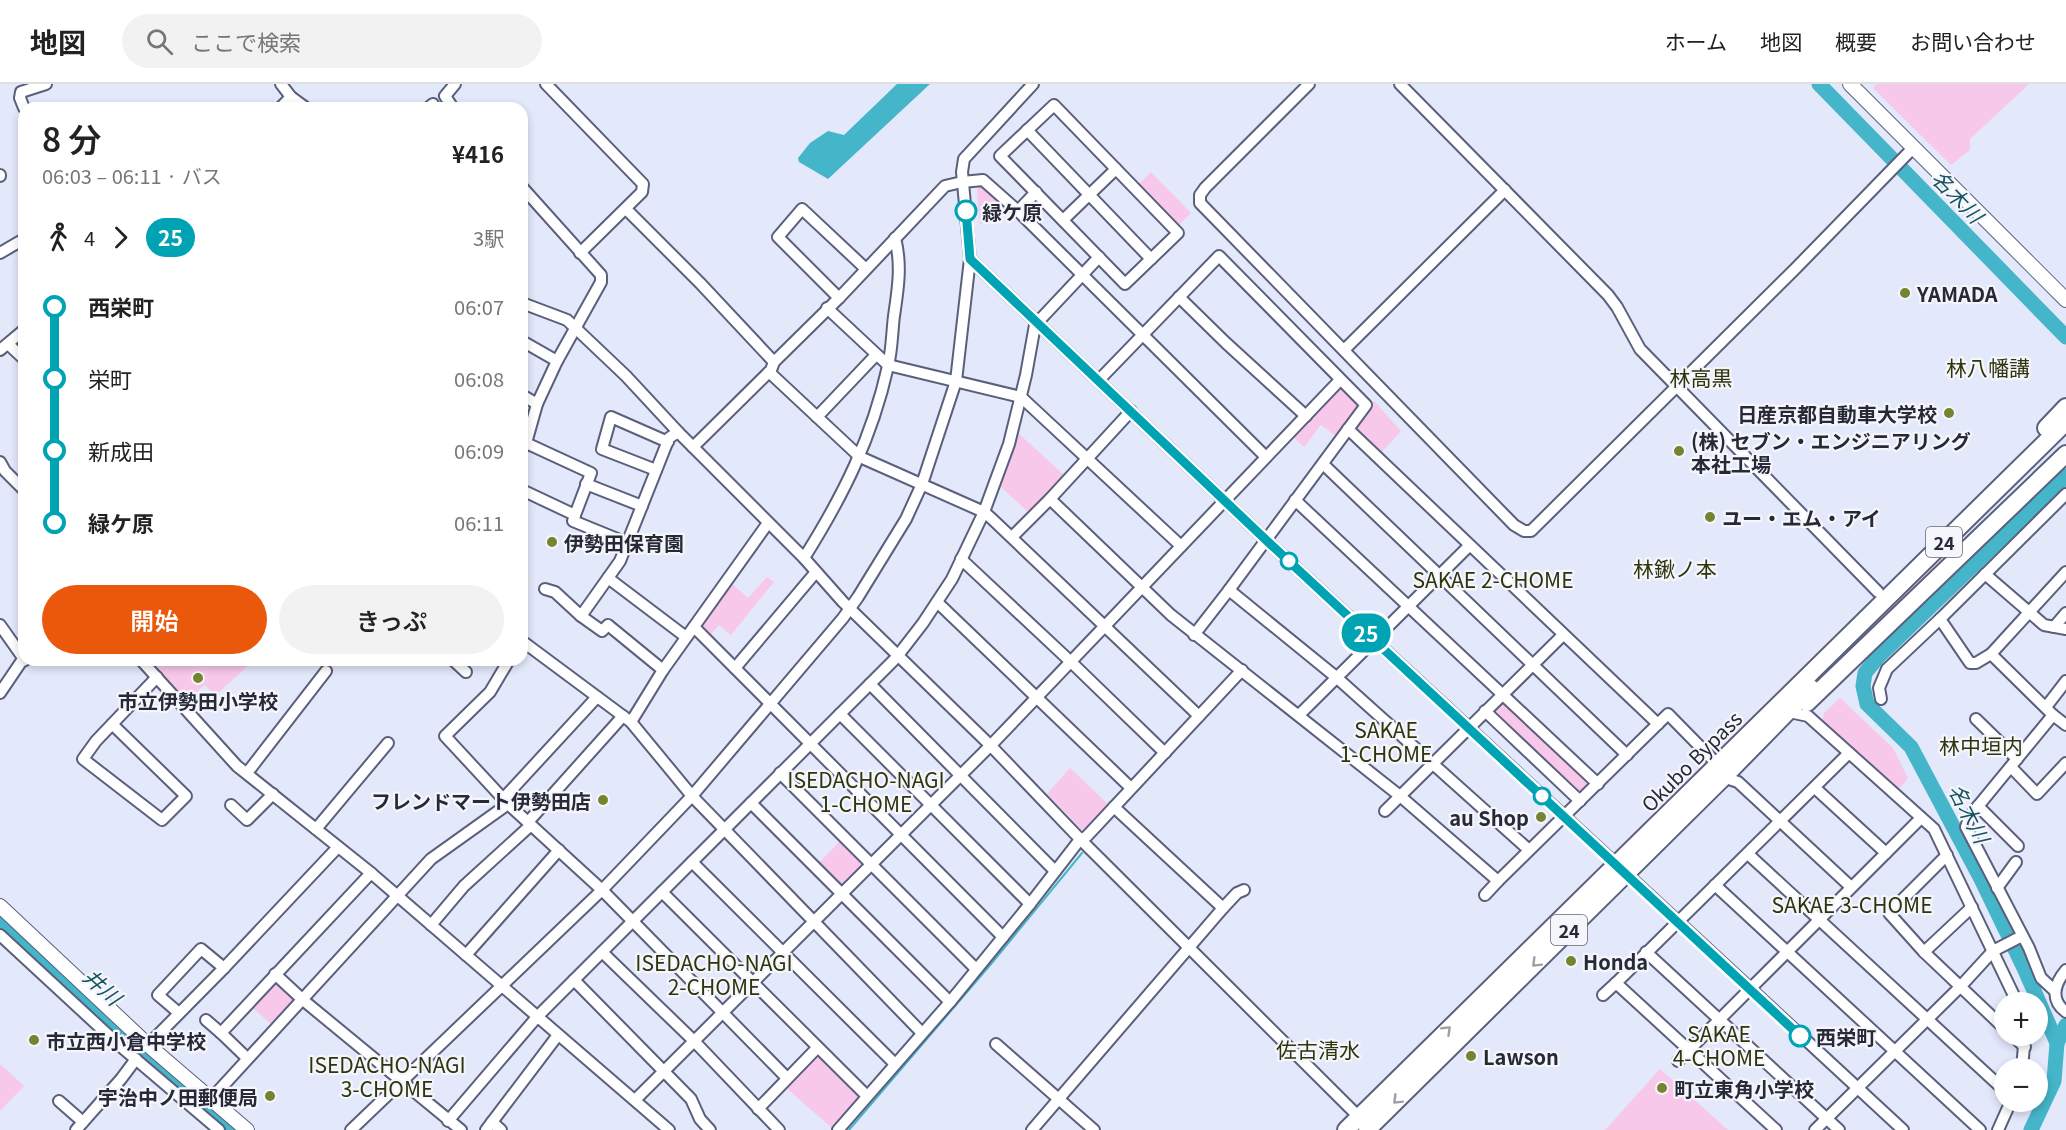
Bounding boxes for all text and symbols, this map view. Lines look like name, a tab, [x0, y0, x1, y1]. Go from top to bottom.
search box	[122, 14, 542, 68]
text: 地図	[30, 21, 86, 61]
icon: search	[143, 25, 176, 58]
text: ここで検索	[191, 25, 301, 57]
text: ホーム	[1665, 26, 1727, 56]
text: 地図	[1760, 26, 1802, 56]
text: 概要	[1835, 26, 1877, 56]
text: お問い合わせ	[1910, 26, 2036, 56]
text: 8 分	[42, 114, 102, 162]
text: ¥416	[452, 137, 504, 169]
text: 06:03 – 06:11 · バス	[42, 161, 222, 190]
water label: 名木川	[1925, 163, 1992, 231]
place label: 緑ケ原	[982, 197, 1042, 226]
marker: 緑ケ原	[955, 200, 977, 222]
icon: walk	[42, 221, 75, 254]
icon: forward	[104, 221, 137, 254]
text: 25	[158, 222, 183, 252]
text: 4	[84, 223, 95, 252]
text: 3駅	[473, 223, 504, 252]
place label: YAMADA	[1916, 279, 1998, 308]
marker: YAMADA	[1898, 286, 1912, 300]
text: 西栄町	[88, 290, 154, 322]
text: 06:07	[454, 292, 504, 321]
district label: 林八幡講	[1946, 352, 2030, 382]
text: 栄町	[88, 362, 132, 394]
district label: 林高黒	[1670, 362, 1733, 392]
text: 06:08	[454, 364, 504, 393]
place label: 日産京都自動車大学校	[1737, 399, 1937, 428]
marker: 日産京都自動車大学校	[1942, 406, 1956, 420]
place label: (株) セブン・エンジニアリング 本社工場	[1691, 426, 1971, 478]
text: 新成田	[88, 434, 154, 466]
text: 06:09	[454, 436, 504, 465]
marker: (株) セブン・エンジニアリング 本社工場	[1672, 444, 1686, 458]
place label: ユー・エム・アイ	[1722, 503, 1881, 532]
text: 緑ケ原	[88, 506, 154, 538]
text: 06:11	[454, 508, 504, 537]
marker: ユー・エム・アイ	[1703, 510, 1717, 524]
road number: 24	[1926, 527, 1962, 557]
place label: 伊勢田保育園	[564, 528, 684, 557]
marker: 伊勢田保育園	[545, 535, 559, 549]
unlabelled marker	[1280, 552, 1298, 570]
district label: 林鍬ノ本	[1633, 553, 1717, 583]
district label: SAKAE 2-CHOME	[1412, 564, 1574, 594]
button: 開始	[42, 585, 267, 654]
button: きっぷ	[279, 585, 504, 654]
line badge: 25	[1339, 614, 1393, 652]
text: 25	[1354, 618, 1378, 648]
marker: 市立伊勢田小学校	[191, 671, 205, 685]
place label: 市立伊勢田小学校	[118, 686, 278, 715]
street label: Okubo Bypass	[1634, 704, 1748, 818]
district label: SAKAE 1-CHOME	[1340, 714, 1432, 768]
district label: 林中垣内	[1939, 730, 2023, 760]
district label: ISEDACHO-NAGI 1-CHOME	[787, 764, 945, 818]
water label: 名木川	[1942, 778, 1999, 850]
place label: フレンドマート伊勢田店	[371, 786, 591, 815]
unlabelled marker	[1533, 787, 1551, 805]
marker: フレンドマート伊勢田店	[596, 793, 610, 807]
place label: au Shop	[1449, 803, 1529, 832]
marker: au Shop	[1534, 810, 1548, 824]
district label: SAKAE 3-CHOME	[1771, 889, 1933, 919]
road number: 24	[1551, 915, 1587, 945]
district label: ISEDACHO-NAGI 2-CHOME	[635, 947, 793, 1001]
place label: Honda	[1583, 947, 1648, 976]
marker: Honda	[1564, 954, 1578, 968]
one-way arrow	[1532, 956, 1543, 967]
water label: 井川	[77, 961, 130, 1013]
map controls	[1994, 992, 2048, 1112]
button: +	[1994, 992, 2048, 1046]
district label: SAKAE 4-CHOME	[1673, 1018, 1765, 1072]
place label: 西栄町	[1816, 1022, 1876, 1051]
marker: 西栄町	[1789, 1025, 1811, 1047]
place label: 市立西小倉中学校	[46, 1026, 206, 1055]
one-way arrow	[1440, 1027, 1451, 1038]
marker: 市立西小倉中学校	[27, 1033, 41, 1047]
district label: 佐古清水	[1276, 1034, 1360, 1064]
place label: Lawson	[1483, 1042, 1559, 1071]
district label: ISEDACHO-NAGI 3-CHOME	[308, 1049, 466, 1103]
marker: Lawson	[1464, 1049, 1478, 1063]
button: −	[1994, 1058, 2048, 1112]
place label: 町立東角小学校	[1674, 1074, 1814, 1103]
marker: 町立東角小学校	[1655, 1081, 1669, 1095]
place label: 宇治中ノ田郵便局	[98, 1082, 258, 1111]
marker: 宇治中ノ田郵便局	[263, 1089, 277, 1103]
one-way arrow	[1394, 1093, 1404, 1104]

